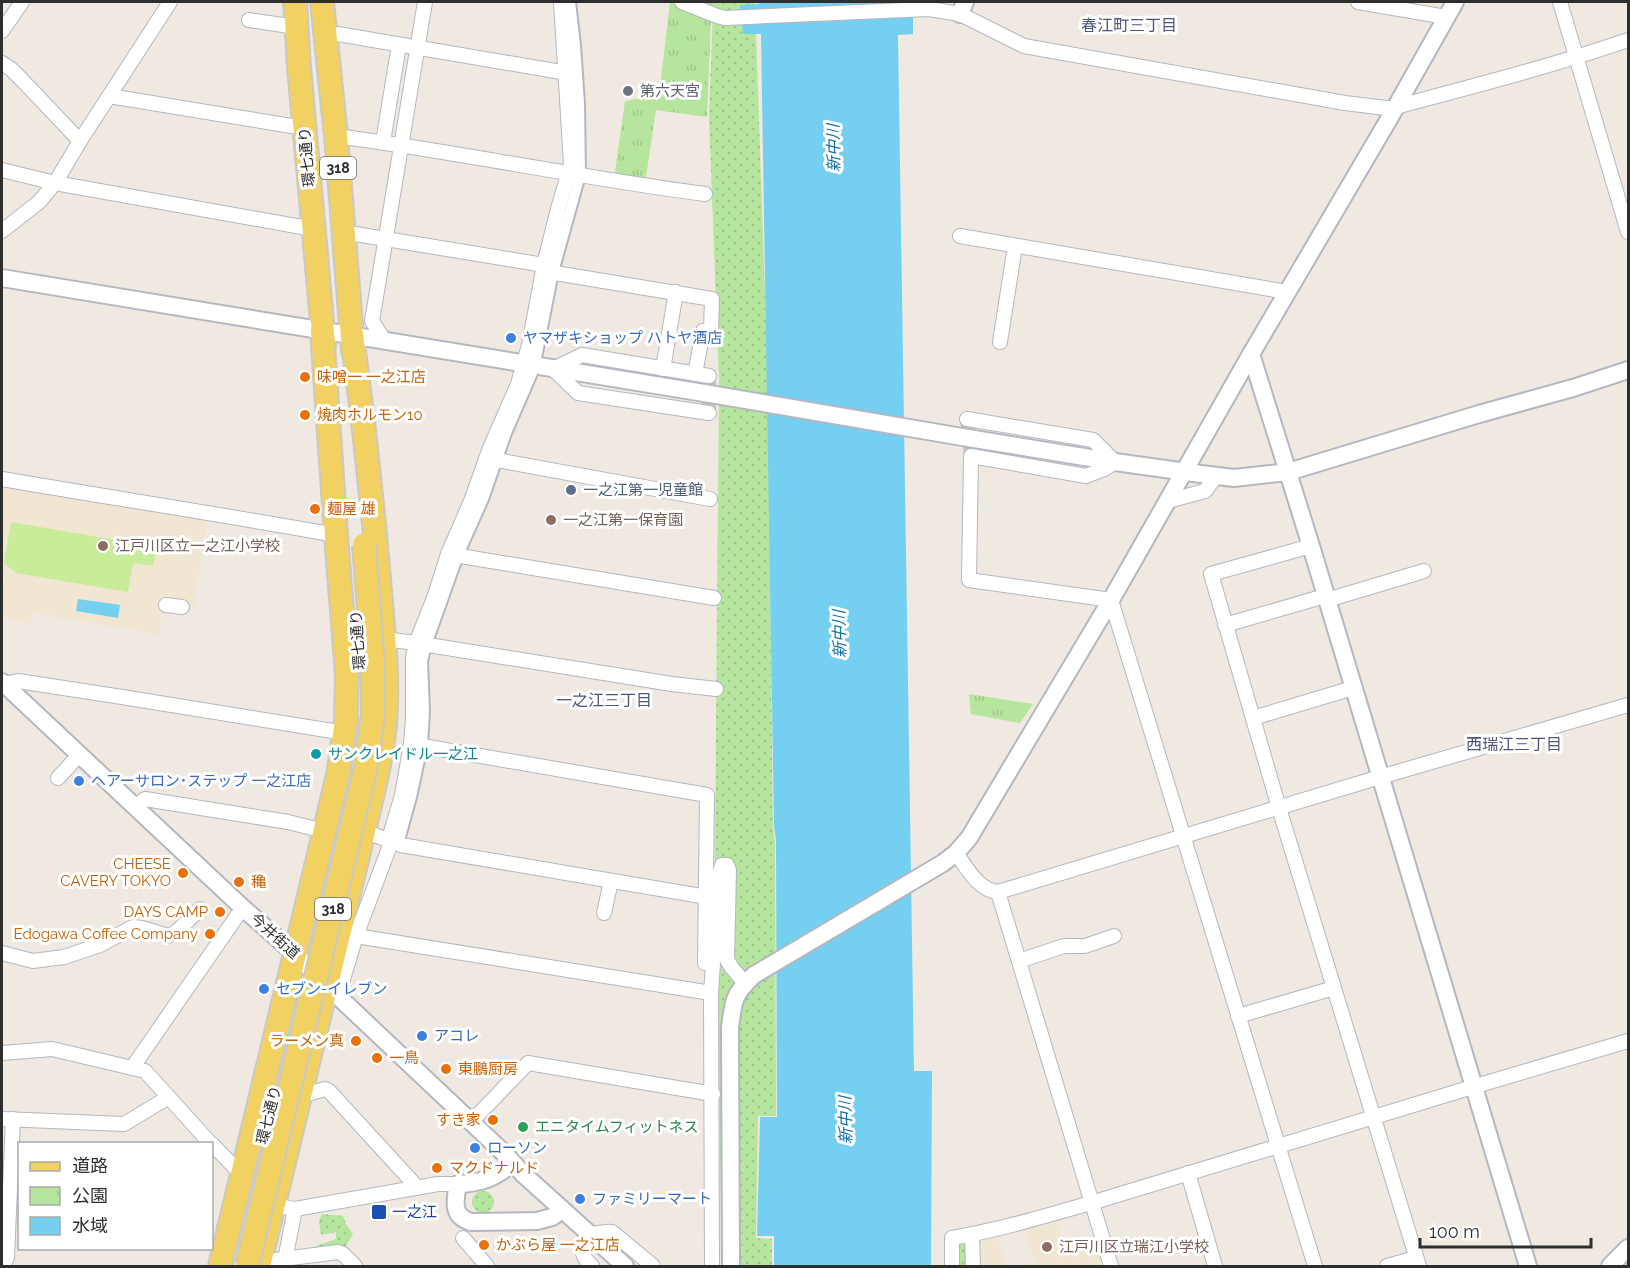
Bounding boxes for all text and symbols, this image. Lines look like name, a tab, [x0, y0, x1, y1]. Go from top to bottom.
district label: 春江町三丁目	[1081, 16, 1177, 35]
place label: 第六天宮	[640, 82, 700, 100]
marker: 第六天宮	[621, 84, 635, 98]
water label: 新中川	[824, 122, 843, 172]
street label: 環七通り	[295, 126, 319, 188]
road number: 318	[320, 157, 356, 179]
place label: ヤマザキショップ ハトヤ酒店	[523, 329, 722, 347]
marker: ヤマザキショップ ハトヤ酒店	[504, 331, 518, 345]
place label: 味噌一 一之江店	[317, 368, 426, 386]
marker: 味噌一 一之江店	[298, 370, 312, 384]
place label: 焼肉ホルモン10	[317, 406, 423, 424]
marker: 焼肉ホルモン10	[298, 408, 312, 422]
place label: 一之江第一児童館	[583, 481, 703, 499]
marker: 一之江第一児童館	[564, 483, 578, 497]
place label: 麺屋 雄	[327, 500, 376, 518]
marker: 麺屋 雄	[308, 502, 322, 516]
place label: 一之江第一保育園	[563, 511, 683, 529]
marker: 一之江第一保育園	[544, 513, 558, 527]
place label: 江戸川区立一之江小学校	[115, 537, 280, 555]
marker: 江戸川区立一之江小学校	[96, 539, 110, 553]
water label: 新中川	[830, 608, 849, 658]
street label: 環七通り	[347, 609, 369, 671]
district label: 一之江三丁目	[556, 691, 652, 710]
district label: 西瑞江三丁目	[1466, 735, 1562, 754]
place label: サンクレイドル一之江	[328, 745, 478, 763]
marker: サンクレイドル一之江	[309, 747, 323, 761]
place label: ヘアーサロン･ステップ 一之江店	[91, 772, 311, 790]
marker: ヘアーサロン･ステップ 一之江店	[72, 774, 86, 788]
place label: CHEESE CAVERY TOKYO	[60, 855, 171, 890]
marker: CHEESE CAVERY TOKYO	[176, 866, 190, 880]
place label: 穐	[251, 873, 266, 891]
marker: 穐	[232, 875, 246, 889]
road number: 318	[315, 898, 351, 920]
place label: DAYS CAMP	[124, 903, 208, 921]
marker: DAYS CAMP	[213, 905, 227, 919]
street label: 今井街道	[247, 909, 303, 963]
place label: Edogawa Coffee Company	[13, 925, 198, 943]
marker: Edogawa Coffee Company	[203, 927, 217, 941]
place label: セブン-イレブン	[276, 980, 387, 998]
marker: セブン-イレブン	[257, 982, 271, 996]
place label: アコレ	[434, 1027, 479, 1045]
marker: アコレ	[415, 1029, 429, 1043]
place label: ラーメン真	[270, 1032, 344, 1050]
marker: ラーメン真	[349, 1034, 363, 1048]
place label: 一鳥	[389, 1049, 419, 1067]
marker: 一鳥	[370, 1051, 384, 1065]
place label: 東鵬厨房	[458, 1060, 518, 1078]
marker: 東鵬厨房	[439, 1062, 453, 1076]
street label: 環七通り	[253, 1084, 285, 1146]
water label: 新中川	[836, 1094, 855, 1144]
place label: すき家	[436, 1111, 481, 1129]
marker: すき家	[486, 1113, 500, 1127]
place label: エニタイムフィットネス	[535, 1118, 699, 1136]
marker: エニタイムフィットネス	[516, 1120, 530, 1134]
place label: ローソン	[487, 1139, 547, 1157]
marker: ローソン	[468, 1141, 482, 1155]
legend	[18, 1142, 213, 1250]
text: 道路	[72, 1155, 108, 1176]
place label: マクドナルド	[449, 1159, 539, 1177]
marker: マクドナルド	[430, 1161, 444, 1175]
text: 公園	[72, 1185, 108, 1206]
place label: ファミリーマート	[592, 1190, 712, 1208]
marker: ファミリーマート	[573, 1192, 587, 1206]
marker: 一之江	[370, 1203, 388, 1221]
place label: 一之江	[392, 1203, 437, 1221]
scale bar	[1420, 1211, 1591, 1249]
text: 水域	[72, 1215, 108, 1236]
text: 100 m	[1429, 1221, 1480, 1242]
place label: かぶら屋 一之江店	[496, 1236, 620, 1254]
marker: かぶら屋 一之江店	[477, 1238, 491, 1252]
place label: 江戸川区立瑞江小学校	[1059, 1238, 1209, 1256]
marker: 江戸川区立瑞江小学校	[1040, 1240, 1054, 1254]

